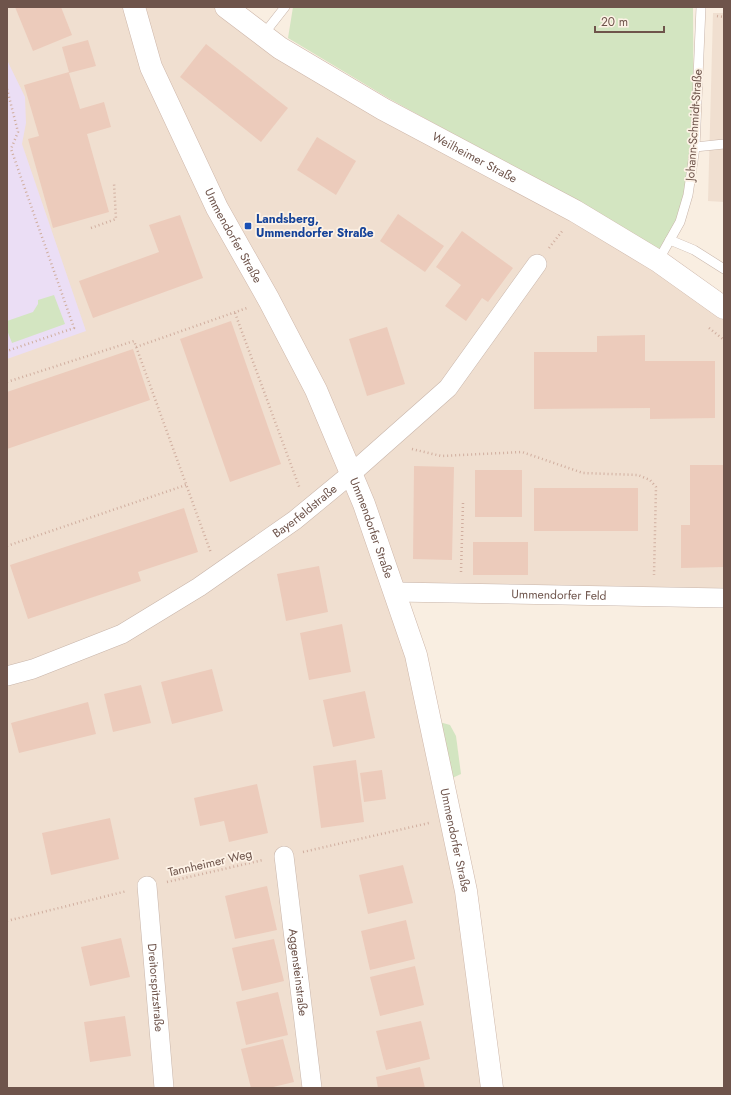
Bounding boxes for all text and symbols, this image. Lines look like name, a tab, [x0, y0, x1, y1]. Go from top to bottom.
scale bar	[595, 8, 664, 34]
text: 20 m	[601, 13, 628, 31]
street label: Johann-Schmidt-Straße	[681, 68, 707, 184]
street label: Weilheimer Straße	[429, 127, 520, 188]
street label: Ummendorfer Straße	[200, 185, 267, 286]
place label: Landsberg, Ummendorfer Straße	[256, 210, 374, 242]
marker: Landsberg, Ummendorfer Straße	[243, 221, 253, 231]
street label: Ummendorfer Straße	[345, 475, 398, 581]
street label: Bayerfeldstraße	[269, 480, 341, 542]
street label: Ummendorfer Feld	[511, 585, 607, 605]
street label: Ummendorfer Straße	[435, 787, 475, 894]
street label: Tannheimer Weg	[166, 845, 254, 881]
street label: Aggensteinstraße	[284, 927, 312, 1017]
street label: Dreitorspitzstraße	[143, 943, 168, 1033]

